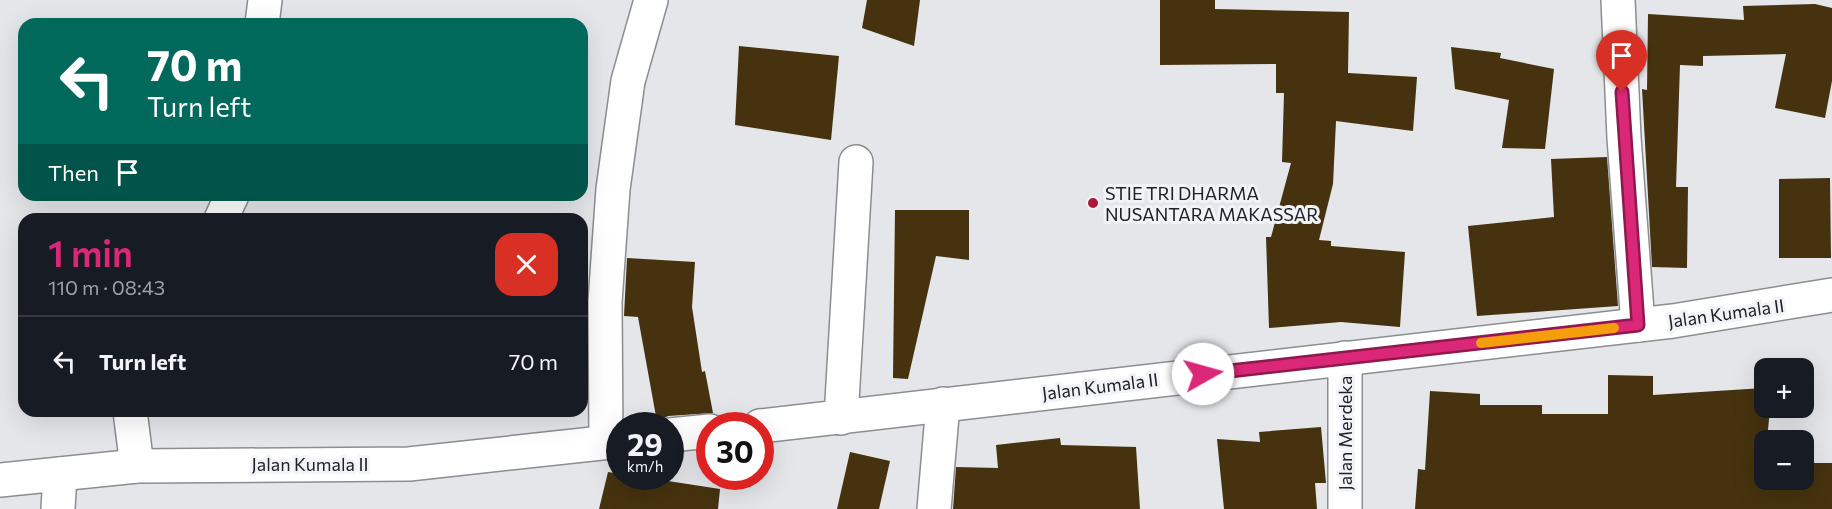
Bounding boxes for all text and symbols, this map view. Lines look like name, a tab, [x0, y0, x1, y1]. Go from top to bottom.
pin	[1596, 30, 1647, 92]
text: 70 m	[147, 38, 242, 90]
icon: arrive	[1605, 39, 1638, 72]
icon: left	[48, 42, 126, 120]
text: Turn left	[147, 90, 251, 123]
icon: arrive	[111, 156, 144, 189]
text: Then	[48, 159, 99, 186]
place label: STIE TRI DHARMA NUSANTARA MAKASSAR	[1105, 182, 1318, 225]
marker: STIE TRI DHARMA NUSANTARA MAKASSAR	[1086, 196, 1100, 210]
text: 1 min	[48, 230, 133, 274]
button: close	[495, 233, 558, 296]
text: 110 m · 08:43	[48, 275, 165, 299]
street label: Jalan Kumala II	[1667, 294, 1785, 332]
position arrow	[1171, 342, 1235, 406]
icon: left	[48, 345, 81, 378]
text: Turn left	[99, 348, 186, 375]
text: 70 m	[509, 348, 558, 375]
map controls	[1754, 358, 1814, 490]
button: +	[1754, 358, 1814, 418]
street label: Jalan Kumala II	[1041, 368, 1159, 404]
street label: Jalan Merdeka	[1334, 375, 1356, 491]
speed limit sign: 30	[696, 412, 774, 490]
text: 29	[627, 425, 663, 462]
button: −	[1754, 430, 1814, 490]
street label: Jalan Kumala II	[252, 453, 368, 475]
text: km/h	[627, 457, 663, 475]

